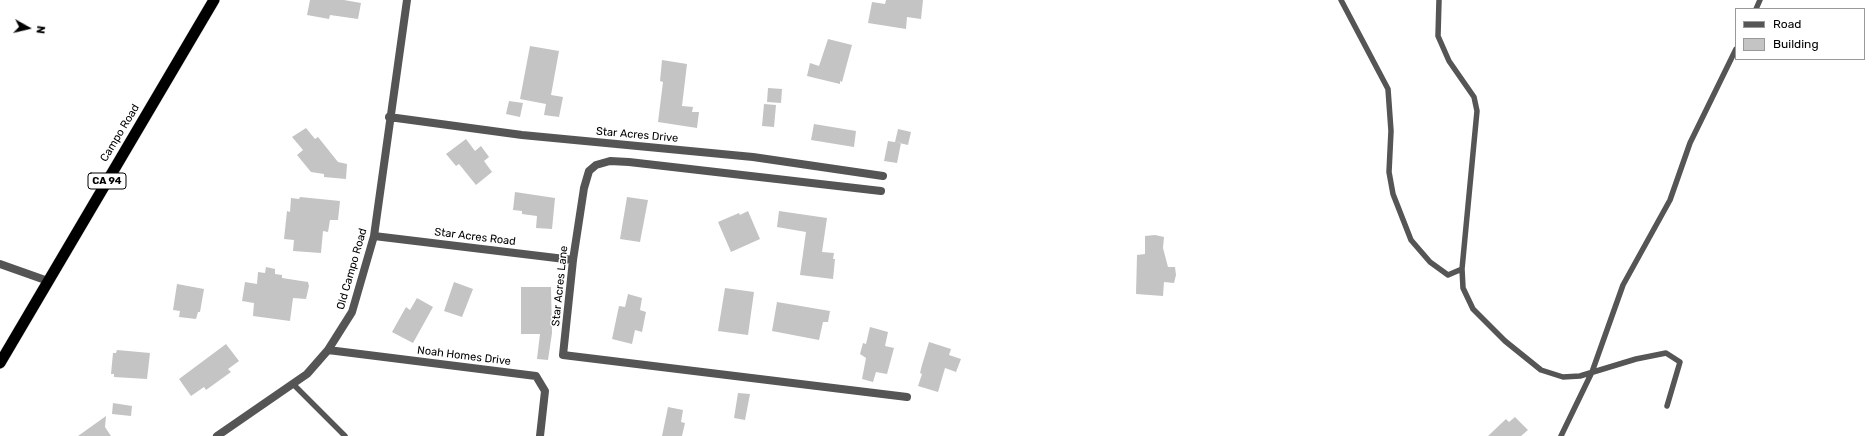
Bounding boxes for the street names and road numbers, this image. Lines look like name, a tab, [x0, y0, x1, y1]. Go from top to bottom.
street label: Campo Road	[98, 102, 142, 164]
street label: Star Acres Drive	[595, 125, 679, 145]
road number: CA 94	[88, 173, 126, 189]
street label: Star Acres Road	[433, 225, 517, 249]
street label: Old Campo Road	[334, 227, 370, 311]
street label: Star Acres Lane	[549, 245, 571, 327]
street label: Noah Homes Drive	[416, 344, 512, 368]

